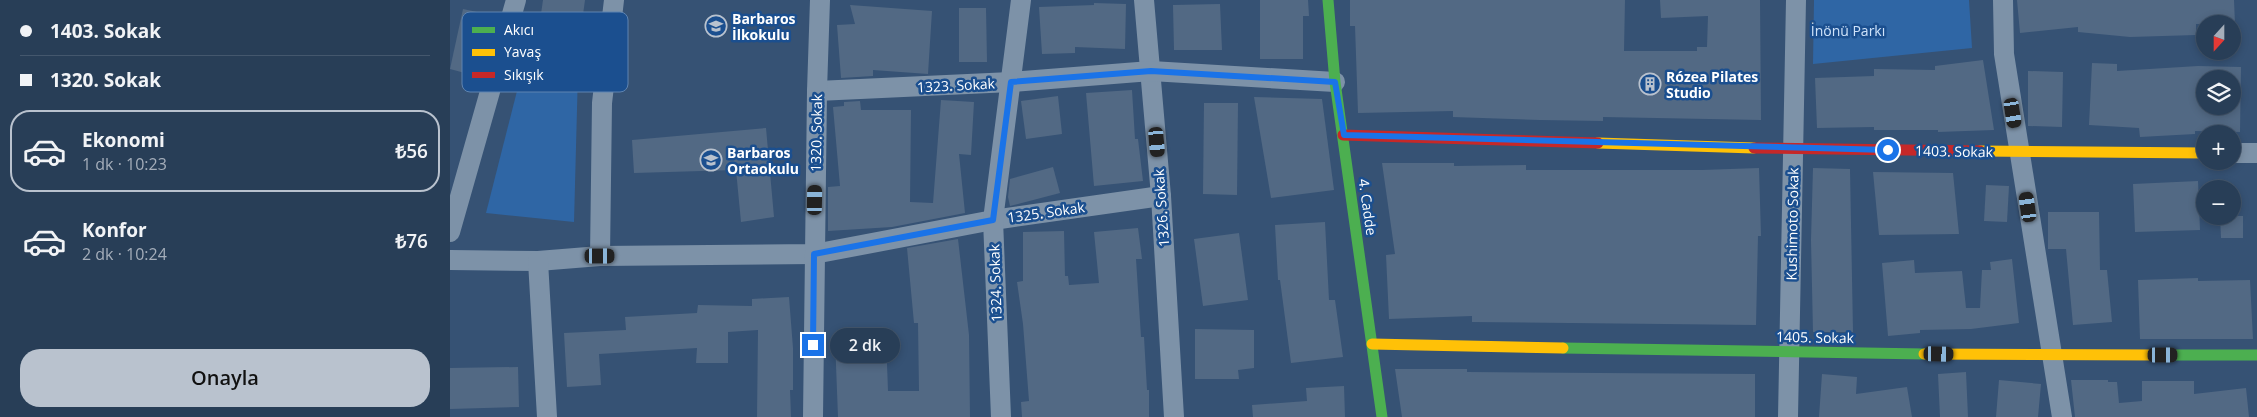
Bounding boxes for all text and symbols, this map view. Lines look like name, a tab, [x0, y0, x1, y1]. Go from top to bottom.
place label: Barbaros İlkokulu	[732, 9, 796, 44]
legend	[462, 12, 628, 92]
school or university icon: Barbaros İlkokulu	[704, 14, 728, 38]
north arrow	[2196, 15, 2241, 60]
map controls	[2196, 15, 2241, 225]
text: 1403. Sokak	[50, 18, 161, 44]
text: Akıcı	[504, 20, 534, 39]
park label: İnönü Parkı	[1811, 21, 1885, 40]
text: Yavaş	[504, 42, 541, 61]
text: Sıkışık	[504, 65, 544, 84]
text: 1320. Sokak	[50, 67, 161, 93]
place label: Rózea Pilates Studio	[1666, 67, 1758, 102]
button: layers	[2196, 70, 2241, 115]
building icon: Rózea Pilates Studio	[1638, 72, 1662, 96]
street label: 1323. Sokak	[917, 73, 996, 97]
street label: 1320. Sokak	[806, 93, 826, 172]
car	[2003, 97, 2022, 129]
button: +	[2196, 125, 2241, 170]
car	[1148, 126, 1165, 158]
text: Ekonomi	[82, 127, 165, 153]
icon: car	[22, 129, 67, 174]
text: ₺56	[395, 138, 428, 164]
route start	[1877, 139, 1899, 161]
street label: 1403. Sokak	[1915, 141, 1994, 161]
place label: Barbaros Ortaokulu	[727, 143, 799, 178]
school or university icon: Barbaros Ortaokulu	[699, 148, 723, 172]
text: 1 dk · 10:23	[82, 153, 167, 175]
street label: Kushimoto Sokak	[1782, 167, 1802, 281]
street label: 1326. Sokak	[1149, 168, 1173, 248]
street label: 4. Cadde	[1355, 177, 1381, 237]
button: −	[2196, 180, 2241, 225]
car	[807, 185, 822, 215]
car	[2018, 191, 2037, 223]
street label: 1325. Sokak	[1006, 197, 1087, 227]
text: Konfor	[82, 217, 147, 243]
icon: car	[22, 219, 67, 264]
text: ₺76	[395, 228, 428, 254]
text: 2 dk · 10:24	[82, 243, 167, 265]
street label: 1324. Sokak	[984, 243, 1006, 322]
car	[585, 249, 615, 264]
street label: 1405. Sokak	[1776, 327, 1855, 347]
callout: 2 dk	[830, 328, 900, 362]
route end	[802, 334, 824, 356]
text: 2 dk	[849, 334, 881, 356]
car	[1923, 346, 1954, 362]
car	[2148, 348, 2178, 363]
button: Onayla	[20, 349, 430, 407]

